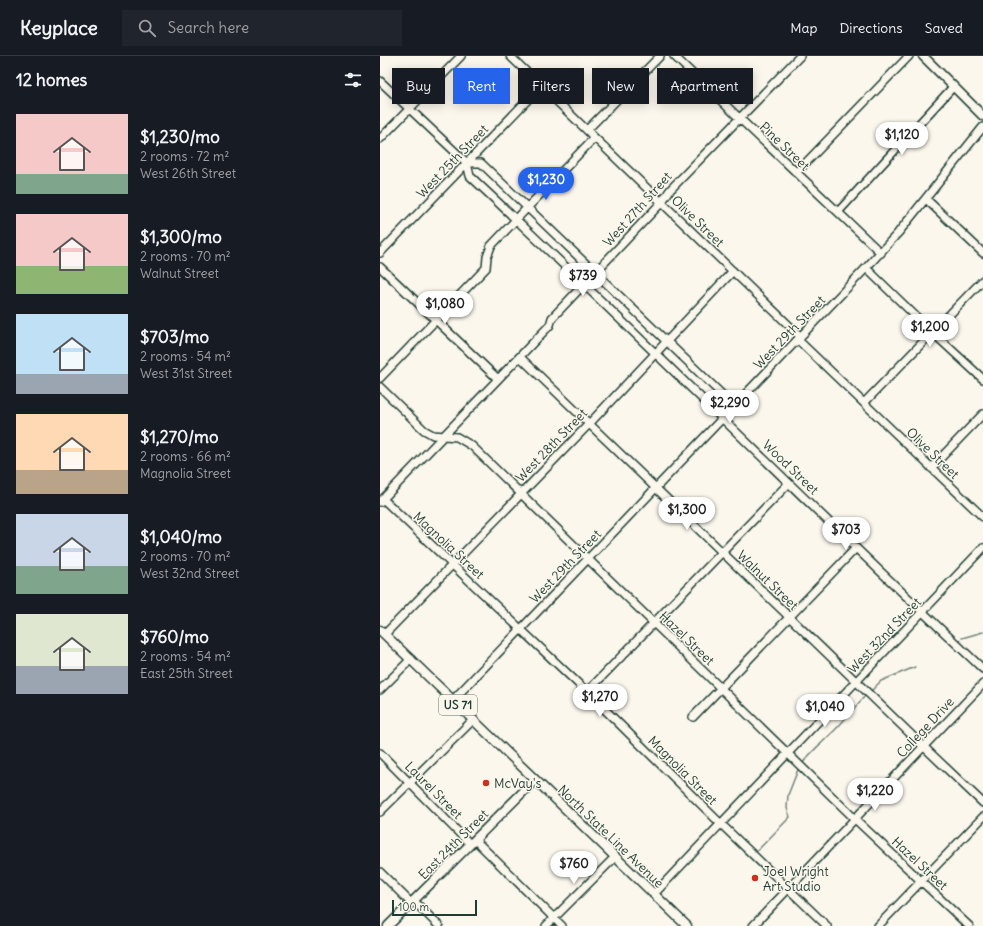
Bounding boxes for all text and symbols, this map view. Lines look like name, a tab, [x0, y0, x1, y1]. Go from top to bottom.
search box	[122, 10, 402, 46]
text: Keyplace	[20, 16, 98, 40]
icon: search	[136, 17, 158, 39]
text: Search here	[168, 18, 249, 37]
text: Map	[790, 19, 817, 37]
text: Directions	[839, 19, 903, 37]
text: Saved	[925, 19, 963, 37]
chip: Buy	[392, 68, 445, 104]
chip: Rent	[453, 68, 510, 104]
chip: Filters	[518, 68, 584, 104]
chip: New	[592, 68, 649, 104]
chip: Apartment	[657, 68, 753, 104]
text: 12 homes	[16, 69, 87, 91]
icon: filters	[342, 69, 364, 91]
street label: Pine Street	[756, 118, 814, 175]
street label: West 25th Street	[413, 120, 492, 202]
pin: $1,120	[869, 122, 935, 156]
text: $1,230/mo	[140, 126, 220, 148]
text: $1,120	[884, 126, 920, 143]
icon: home	[48, 130, 96, 178]
text: 2 rooms · 72 m²	[140, 148, 229, 165]
text: West 26th Street	[140, 165, 236, 182]
pin: $1,230	[513, 167, 579, 201]
street label: West 27th Street	[599, 168, 676, 250]
text: $1,230	[527, 171, 565, 188]
street label: Olive Street	[668, 192, 728, 251]
text: $1,300/mo	[140, 226, 222, 248]
icon: home	[48, 230, 96, 278]
text: 2 rooms · 70 m²	[140, 248, 231, 265]
pin: $739	[559, 263, 607, 297]
text: Walnut Street	[140, 265, 219, 282]
text: $739	[569, 267, 597, 284]
pin: $1,080	[412, 291, 478, 325]
street label: West 29th Street	[750, 291, 829, 373]
text: $1,080	[425, 295, 465, 312]
pin: $1,200	[897, 314, 963, 348]
text: $1,200	[910, 318, 950, 335]
text: $703/mo	[140, 326, 209, 348]
icon: home	[48, 330, 96, 378]
text: 2 rooms · 54 m²	[140, 348, 231, 365]
text: West 31st Street	[140, 365, 232, 382]
pin: $2,290	[697, 390, 763, 424]
text: $2,290	[710, 394, 750, 411]
street label: West 28th Street	[512, 404, 591, 486]
street label: Olive Street	[903, 424, 963, 483]
text: $1,270/mo	[140, 426, 219, 448]
icon: home	[48, 430, 96, 478]
street label: Wood Street	[759, 436, 823, 499]
text: 2 rooms · 66 m²	[140, 448, 231, 465]
text: Magnolia Street	[140, 465, 231, 482]
pin: $1,300	[654, 497, 720, 531]
text: $1,300	[667, 501, 707, 518]
street label: Magnolia Street	[410, 508, 488, 583]
pin: $703	[822, 517, 870, 551]
text: $703	[831, 521, 861, 538]
street label: West 29th Street	[526, 525, 605, 607]
text: $1,040/mo	[140, 526, 222, 548]
icon: home	[48, 530, 96, 578]
street label: Walnut Street	[733, 547, 802, 614]
text: 2 rooms · 70 m²	[140, 548, 231, 565]
text: West 32nd Street	[140, 565, 239, 582]
street label: West 32nd Street	[844, 593, 925, 677]
street label: Hazel Street	[655, 608, 718, 669]
text: $760/mo	[140, 626, 209, 648]
icon: home	[48, 630, 96, 678]
text: 2 rooms · 54 m²	[140, 648, 231, 665]
text: East 25th Street	[140, 665, 233, 682]
pin: $1,270	[567, 684, 633, 718]
text: $1,270	[582, 688, 618, 705]
pin: $1,040	[792, 694, 858, 728]
street label: College Drive	[893, 694, 958, 761]
road number: US 71	[439, 695, 477, 715]
text: $1,040	[805, 698, 845, 715]
street label: Magnolia Street	[644, 732, 721, 809]
street label: Laurel Street	[401, 758, 466, 823]
place label: McVay's	[494, 775, 541, 792]
marker: McVay's	[481, 778, 491, 788]
pin: $1,220	[842, 778, 908, 812]
street label: North State Line Avenue	[554, 781, 667, 891]
text: $1,220	[856, 782, 894, 799]
street label: East 24th Street	[415, 805, 492, 883]
street label: Hazel Street	[888, 833, 952, 894]
pin: $760	[550, 851, 598, 885]
text: $760	[559, 855, 589, 872]
place label: Joel Wright Art Studio	[763, 863, 829, 895]
marker: Joel Wright Art Studio	[750, 873, 760, 883]
scale bar	[392, 898, 477, 917]
text: 100 m	[398, 900, 429, 914]

